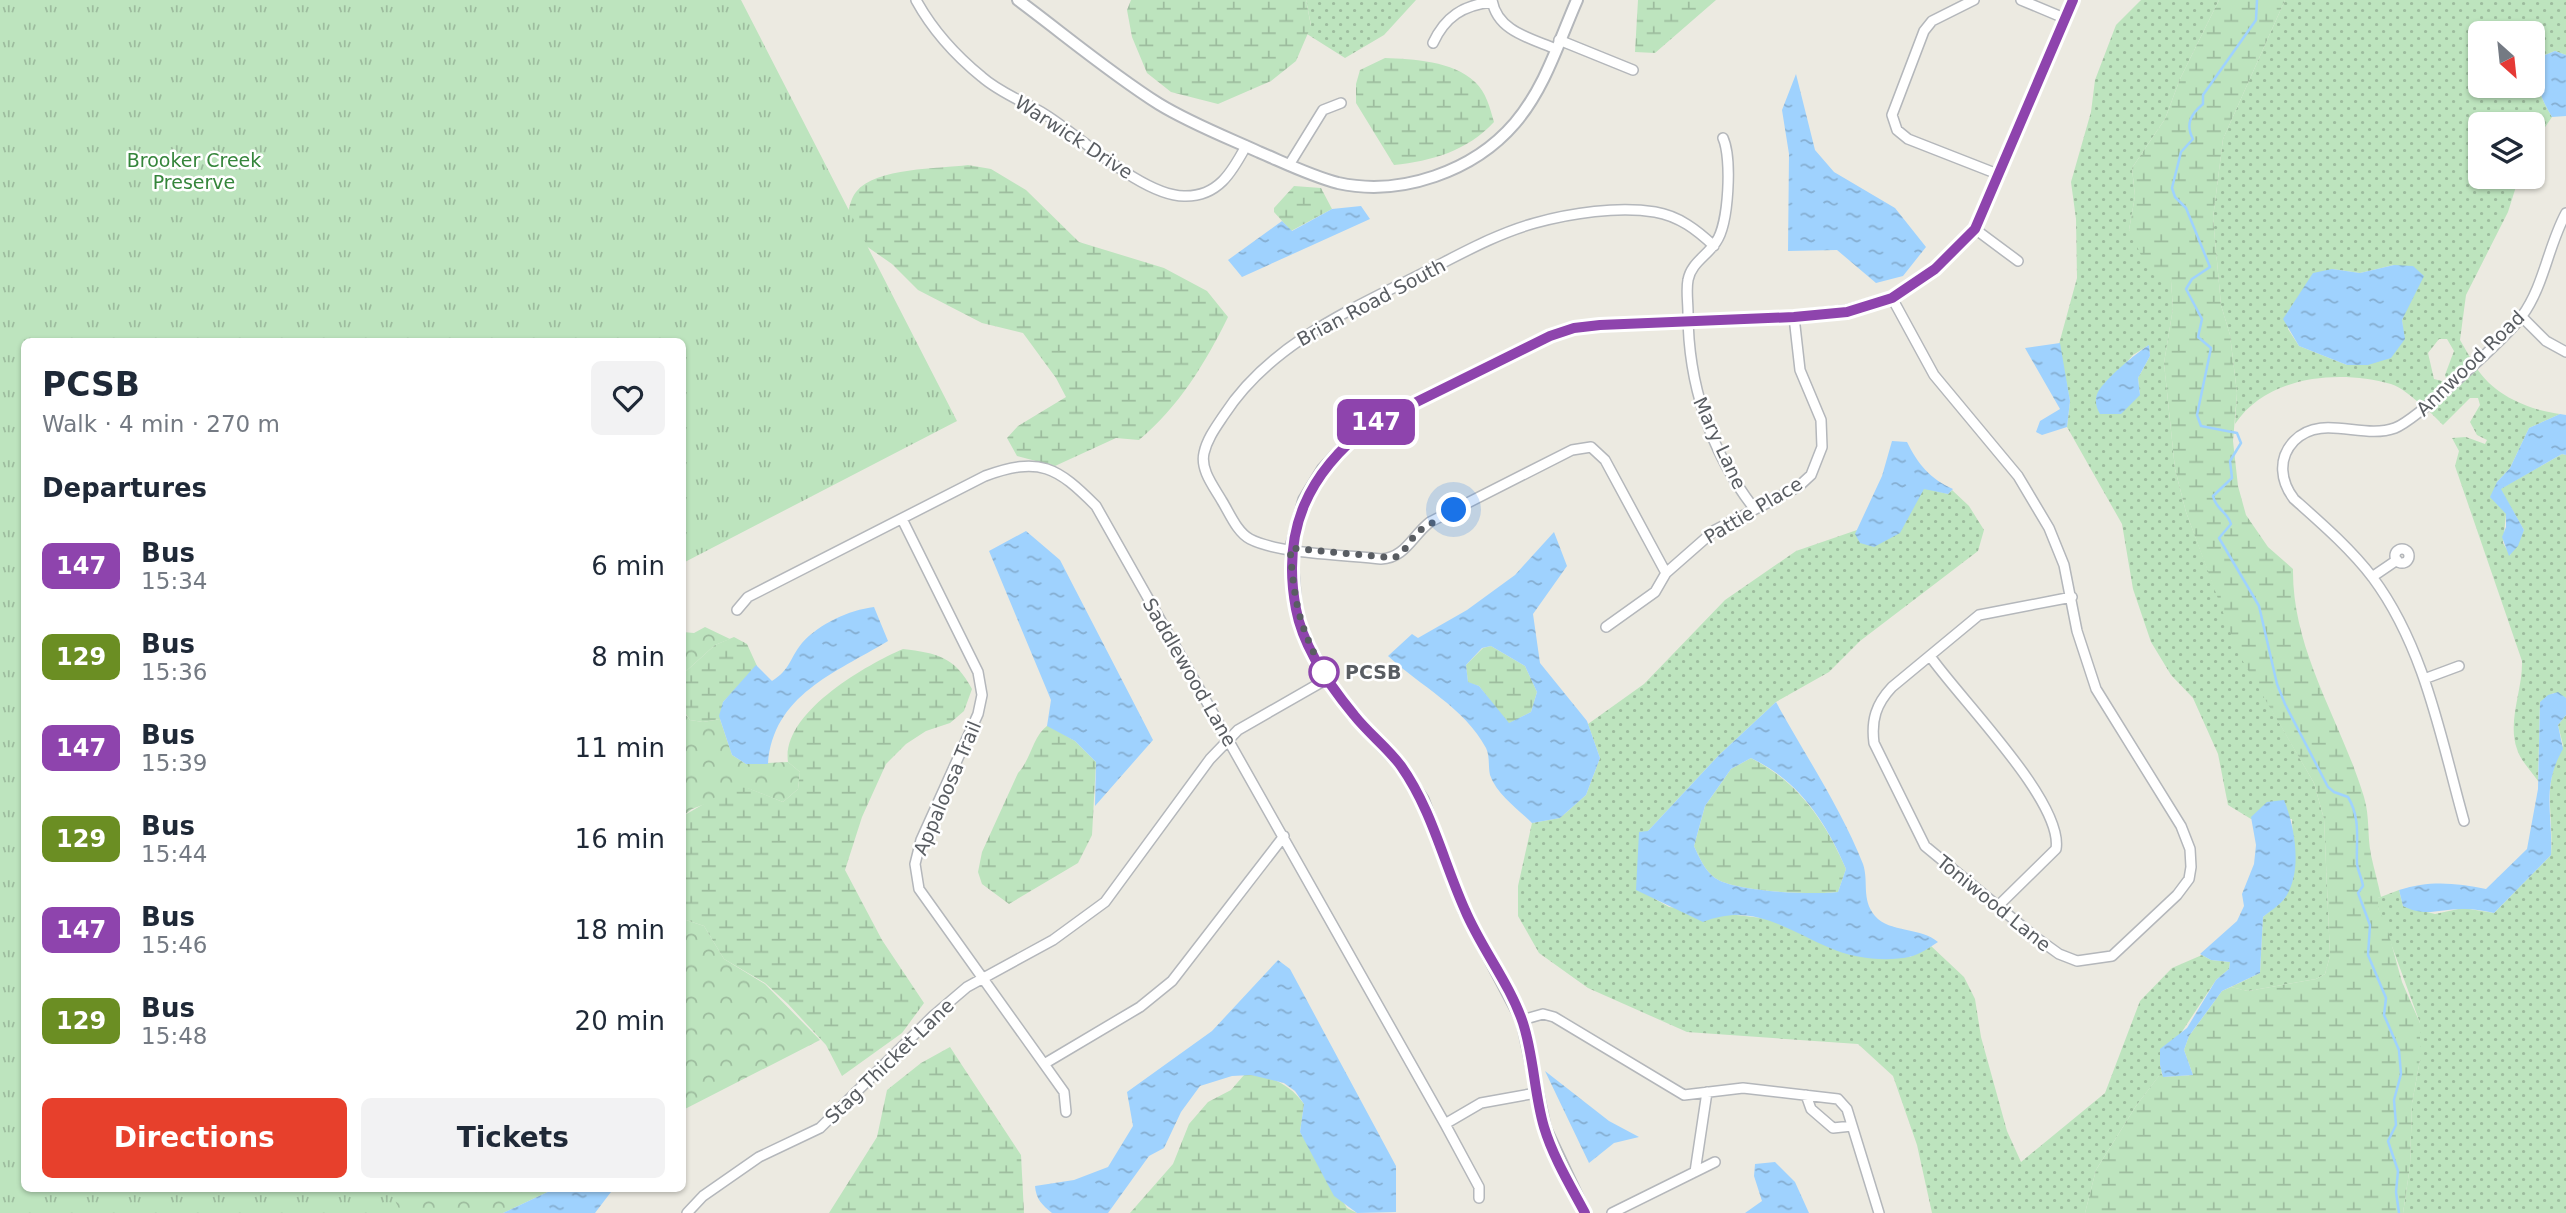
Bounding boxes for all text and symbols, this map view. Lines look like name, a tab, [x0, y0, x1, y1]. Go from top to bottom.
north arrow	[2468, 21, 2544, 98]
map controls	[2468, 21, 2545, 189]
street label: Warwick Drive	[1011, 91, 1137, 183]
button: layers	[2468, 112, 2545, 189]
park label: Brooker Creek Preserve	[127, 149, 261, 193]
street label: Brian Road South	[1293, 254, 1449, 350]
street label: Annwood Road	[2411, 306, 2529, 420]
button: heart	[591, 361, 665, 435]
text: PCSB	[42, 365, 140, 404]
street label: Mary Lane	[1689, 393, 1751, 493]
line badge: 147	[1336, 399, 1416, 445]
text: 147	[1351, 408, 1401, 436]
text: Walk · 4 min · 270 m	[42, 411, 280, 437]
street label: Pattie Place	[1700, 472, 1806, 548]
text: Departures	[42, 473, 207, 503]
your location	[1436, 492, 1471, 527]
text: Bus	[141, 538, 195, 568]
text: 6 min	[591, 551, 665, 581]
text: 147	[56, 552, 106, 580]
text: 15:34	[141, 568, 207, 594]
street label: Saddlewood Lane	[1139, 594, 1241, 750]
text: Bus	[141, 629, 195, 659]
text: 8 min	[591, 642, 665, 672]
text: 129	[56, 643, 106, 671]
marker: PCSB	[1309, 657, 1339, 687]
text: 15:36	[141, 659, 207, 685]
place label: PCSB	[1345, 661, 1401, 683]
street label: Appaloosa Trail	[909, 718, 985, 858]
text: Bus	[141, 720, 195, 750]
text: 11 min	[575, 733, 665, 763]
text: 147	[56, 734, 106, 762]
text: 15:39	[141, 750, 207, 776]
text: Bus	[141, 811, 195, 841]
text: 16 min	[575, 824, 665, 854]
text: 129	[56, 825, 106, 853]
text: 15:44	[141, 841, 207, 867]
street label: Toniwood Lane	[1932, 850, 2055, 956]
text: Bus	[141, 902, 195, 932]
text: 18 min	[575, 915, 665, 945]
text: 147	[56, 916, 106, 944]
text: 15:46	[141, 932, 207, 958]
text: Bus	[141, 993, 195, 1023]
street label: Stag Thicket Lane	[820, 994, 958, 1128]
text: 20 min	[575, 1006, 665, 1036]
text: 129	[56, 1007, 106, 1035]
text: 15:48	[141, 1023, 207, 1049]
button: Directions	[42, 1098, 347, 1178]
button: Tickets	[361, 1098, 665, 1178]

